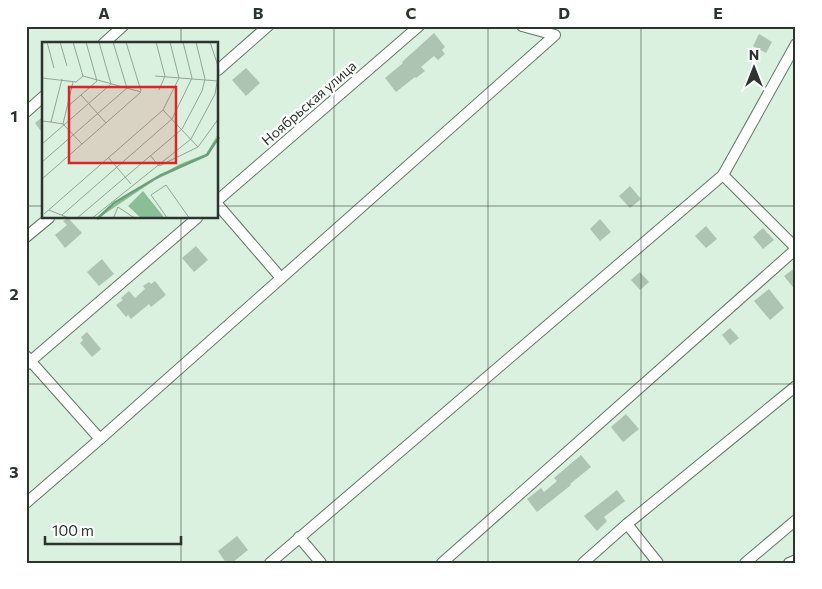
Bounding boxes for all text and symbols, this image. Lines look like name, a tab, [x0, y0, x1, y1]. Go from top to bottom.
text: A	[98, 3, 110, 22]
text: B	[253, 3, 264, 22]
text: C	[406, 3, 417, 22]
text: D	[558, 3, 570, 22]
text: E	[713, 3, 723, 22]
inset map	[42, 42, 219, 219]
north arrow	[730, 42, 780, 92]
text: N	[749, 46, 759, 63]
street label: Ноябрьская улица	[258, 57, 360, 148]
text: 1	[10, 106, 18, 125]
text: 2	[9, 284, 19, 303]
text: 3	[9, 462, 19, 481]
scale bar	[45, 514, 181, 546]
text: 100 m	[52, 521, 94, 539]

